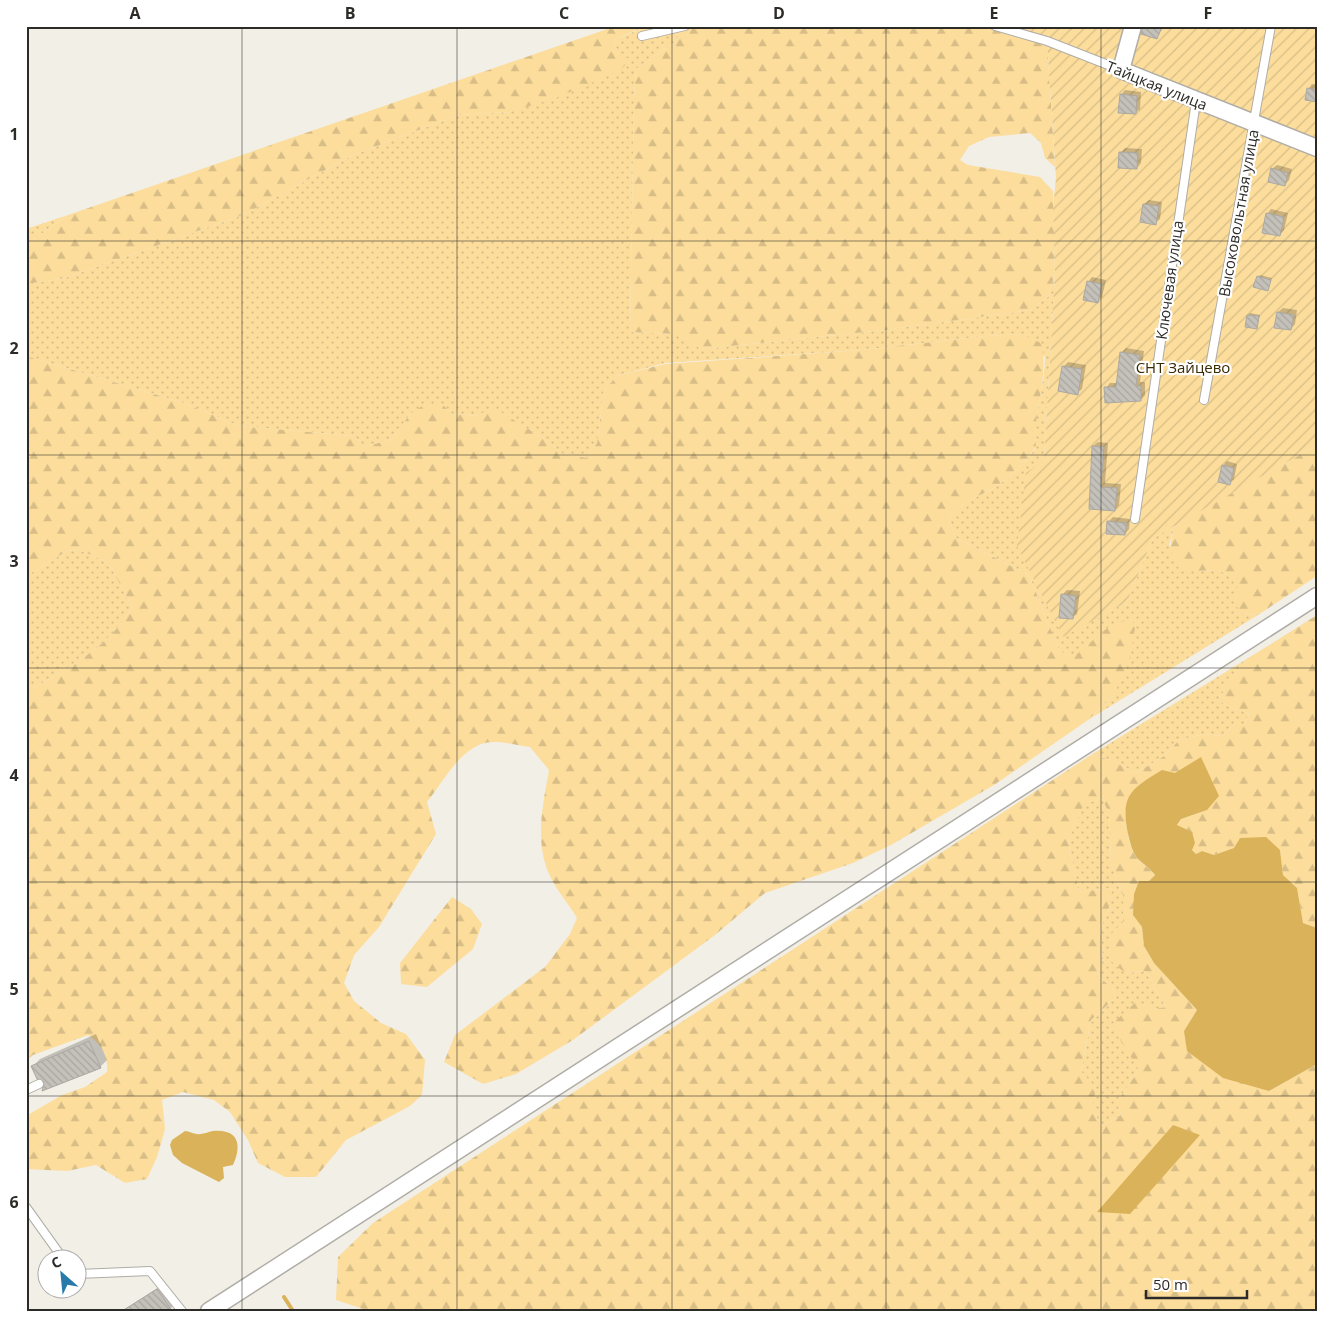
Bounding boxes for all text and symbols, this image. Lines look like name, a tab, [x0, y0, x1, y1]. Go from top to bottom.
text: A	[129, 2, 141, 24]
text: B	[345, 2, 355, 24]
text: C	[559, 2, 569, 24]
text: D	[773, 2, 785, 24]
text: E	[990, 2, 999, 24]
text: F	[1204, 2, 1212, 24]
street label: Тайцкая улица	[1104, 56, 1210, 114]
text: 1	[9, 123, 19, 145]
street label: Высоковольтная улица	[1213, 128, 1263, 298]
street label: Ключевая улица	[1151, 219, 1187, 341]
text: 2	[9, 337, 19, 359]
park label: СНТ Зайцево	[1136, 357, 1230, 377]
text: 3	[9, 550, 19, 572]
text: 4	[9, 764, 19, 786]
text: 5	[9, 978, 19, 1000]
text: 6	[9, 1191, 19, 1213]
north arrow	[38, 1250, 88, 1300]
text: С	[48, 1251, 64, 1272]
scale bar	[1146, 1267, 1247, 1299]
text: 50 m	[1153, 1274, 1188, 1294]

